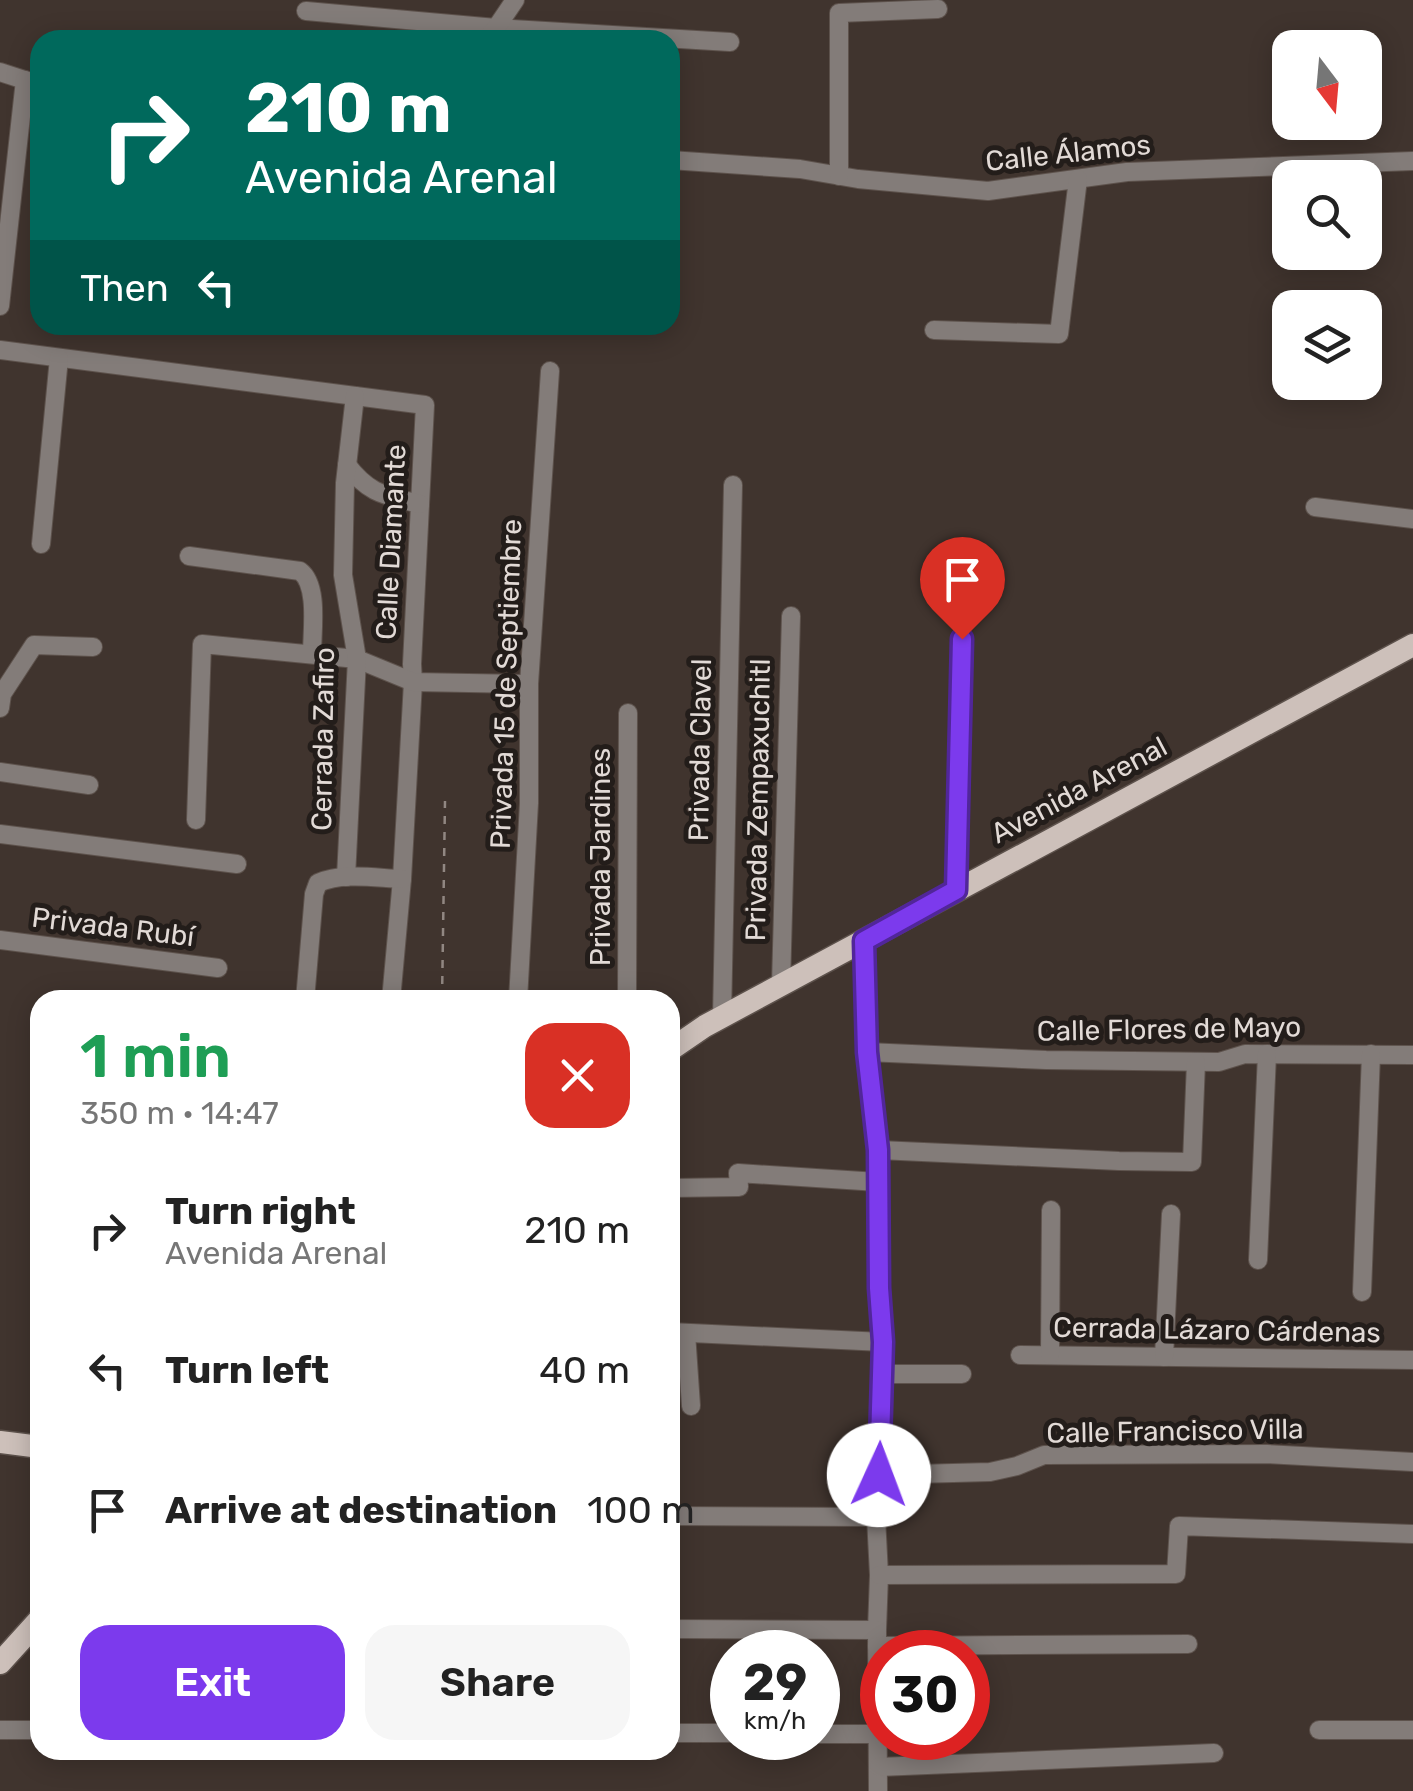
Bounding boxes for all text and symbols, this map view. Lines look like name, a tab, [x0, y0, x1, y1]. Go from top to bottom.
north arrow	[1272, 30, 1382, 140]
map controls	[1272, 30, 1382, 400]
text: 210 m	[245, 67, 452, 150]
icon: right	[80, 70, 210, 200]
street label: Calle Álamos	[984, 128, 1152, 178]
text: Avenida Arenal	[245, 151, 558, 204]
button: search	[1272, 160, 1382, 270]
icon: left	[189, 260, 244, 315]
text: Then	[80, 265, 169, 311]
button: layers	[1272, 290, 1382, 400]
street label: Calle Diamante	[369, 444, 413, 640]
street label: Privada 15 de Septiembre	[484, 518, 528, 850]
pin	[920, 537, 1005, 640]
icon: arrive	[935, 552, 990, 607]
street label: Cerrada Zafiro	[305, 647, 341, 831]
street label: Privada Clavel	[682, 658, 718, 842]
street label: Privada Zempaxuchitl	[739, 658, 777, 942]
street label: Avenida Arenal	[985, 730, 1173, 850]
street label: Privada Jardines	[584, 748, 617, 966]
street label: Privada Rubí	[30, 901, 197, 953]
street label: Calle Flores de Mayo	[1037, 1010, 1301, 1048]
text: 1 min	[80, 1021, 231, 1092]
button: close	[525, 1023, 630, 1128]
text: 350 m · 14:47	[80, 1094, 279, 1132]
text: Turn right	[165, 1188, 356, 1234]
icon: right	[80, 1203, 135, 1258]
text: 210 m	[524, 1207, 630, 1253]
text: Avenida Arenal	[165, 1234, 387, 1272]
street label: Cerrada Lázaro Cárdenas	[1053, 1311, 1381, 1349]
icon: left	[80, 1343, 135, 1398]
text: Turn left	[165, 1347, 329, 1393]
text: 40 m	[539, 1347, 630, 1393]
street label: Calle Francisco Villa	[1046, 1412, 1304, 1450]
position arrow	[827, 1423, 931, 1527]
icon: arrive	[80, 1483, 135, 1538]
text: Arrive at destination	[165, 1487, 557, 1533]
text: 100 m	[587, 1487, 695, 1533]
button: Exit	[80, 1625, 345, 1740]
button: Share	[365, 1625, 630, 1740]
speed limit sign: 30	[860, 1630, 990, 1760]
text: 29	[743, 1653, 807, 1713]
text: km/h	[744, 1706, 806, 1735]

